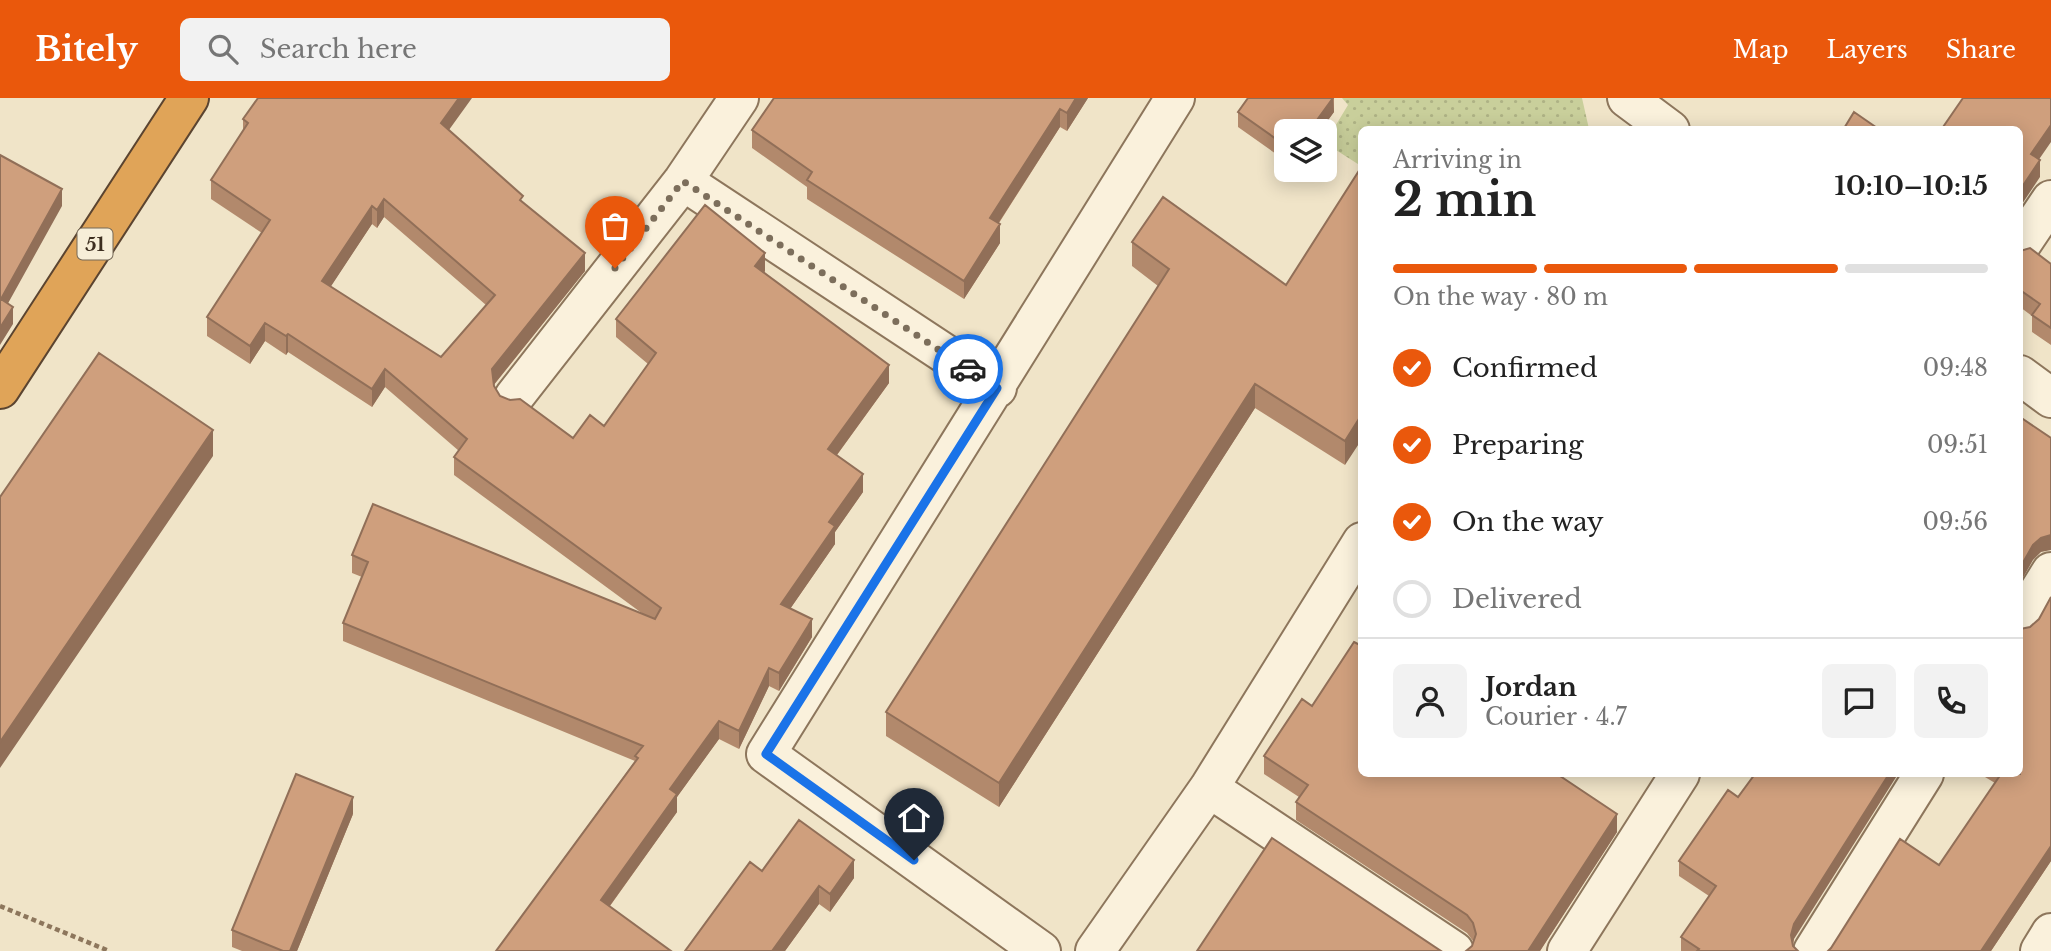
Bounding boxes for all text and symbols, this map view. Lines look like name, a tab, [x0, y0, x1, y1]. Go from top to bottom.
search box	[180, 18, 670, 81]
text: Bitely	[35, 29, 138, 70]
icon: search	[204, 30, 242, 68]
text: Search here	[260, 33, 417, 65]
text: Map	[1733, 35, 1789, 64]
text: Layers	[1827, 35, 1908, 64]
text: Share	[1946, 35, 2016, 64]
map controls	[1274, 119, 1337, 182]
button: layers	[1274, 119, 1337, 182]
text: Arriving in	[1393, 146, 1522, 174]
text: 10:10–10:15	[1835, 170, 1988, 202]
text: 2 min	[1393, 171, 1536, 228]
pin	[585, 196, 645, 268]
icon: bag	[596, 207, 634, 245]
road number: 51	[78, 228, 112, 260]
text: On the way · 80 m	[1393, 283, 1608, 311]
courier	[933, 334, 1003, 404]
icon: check	[1393, 349, 1431, 387]
icon: car	[949, 350, 987, 388]
text: Confirmed	[1452, 352, 1597, 384]
text: 09:48	[1923, 354, 1988, 382]
icon: check	[1393, 426, 1431, 464]
text: Preparing	[1452, 429, 1584, 461]
text: 09:51	[1927, 431, 1988, 459]
icon: check	[1393, 503, 1431, 541]
text: On the way	[1452, 506, 1604, 538]
text: 09:56	[1922, 508, 1988, 536]
text: Delivered	[1452, 583, 1582, 615]
button: person	[1393, 664, 1467, 738]
button: chat	[1822, 664, 1896, 738]
button: phone	[1914, 664, 1988, 738]
text: Jordan	[1485, 671, 1577, 703]
text: Courier · 4.7	[1485, 703, 1627, 731]
pin	[884, 788, 944, 860]
icon: home	[895, 799, 933, 837]

